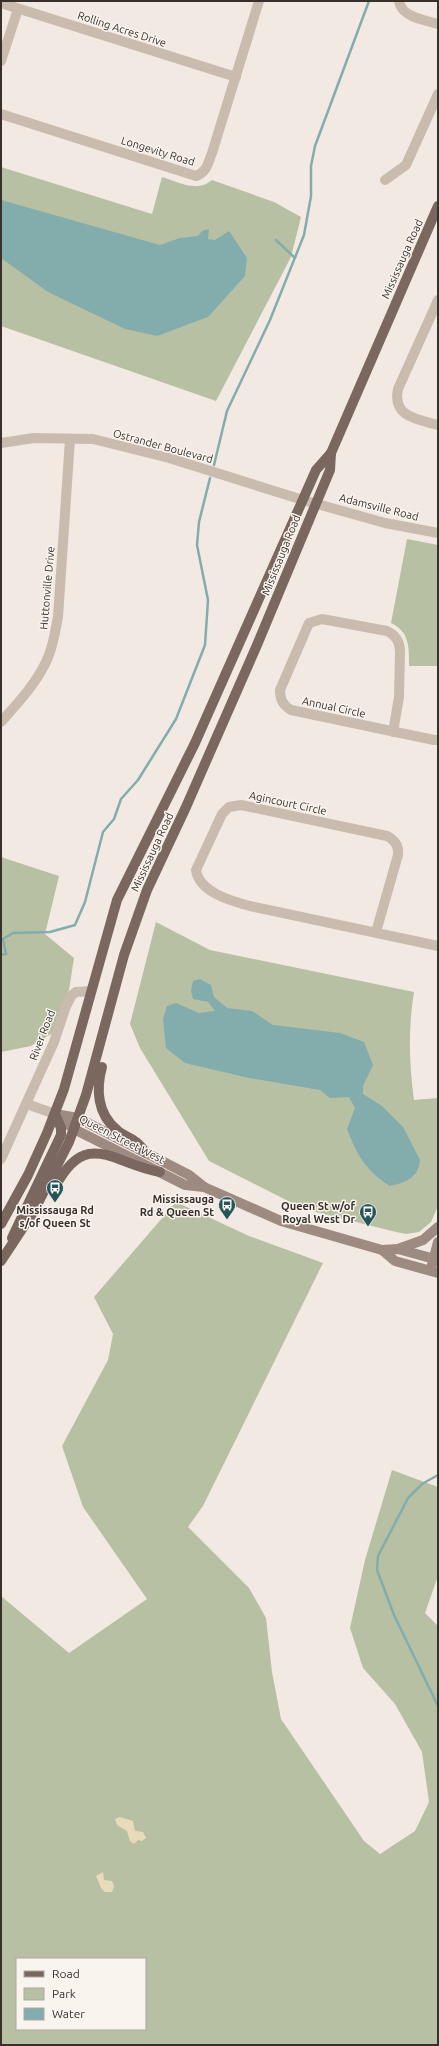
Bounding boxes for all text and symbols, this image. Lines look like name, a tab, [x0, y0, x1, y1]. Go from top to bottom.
street label: Rolling Acres Drive	[76, 9, 168, 49]
street label: Longevity Road	[120, 134, 196, 168]
street label: Mississauga Road	[379, 217, 425, 301]
street label: Ostrander Boulevard	[112, 427, 214, 465]
street label: Adamsville Road	[338, 491, 420, 523]
street label: Mississauga Road	[259, 513, 303, 597]
street label: Huttonville Drive	[37, 546, 57, 630]
street label: Annual Circle	[301, 694, 367, 720]
street label: Agincourt Circle	[248, 789, 328, 817]
street label: Mississauga Road	[128, 811, 176, 893]
street label: River Road	[27, 1008, 57, 1062]
street label: Queen Street West	[77, 1112, 167, 1166]
bus stop icon: Mississauga Rd s/of Queen St	[45, 1178, 65, 1203]
place label: Mississauga Rd & Queen St	[140, 1193, 214, 1218]
bus stop icon: Mississauga Rd & Queen St	[217, 1195, 237, 1220]
place label: Queen St w/of Royal West Dr	[281, 1200, 355, 1225]
bus stop icon: Queen St w/of Royal West Dr	[358, 1202, 378, 1227]
place label: Mississauga Rd s/of Queen St	[16, 1204, 94, 1229]
legend	[16, 1958, 146, 2030]
text: Road	[52, 1967, 80, 1980]
text: Park	[52, 1987, 76, 2000]
text: Water	[52, 2007, 85, 2020]

